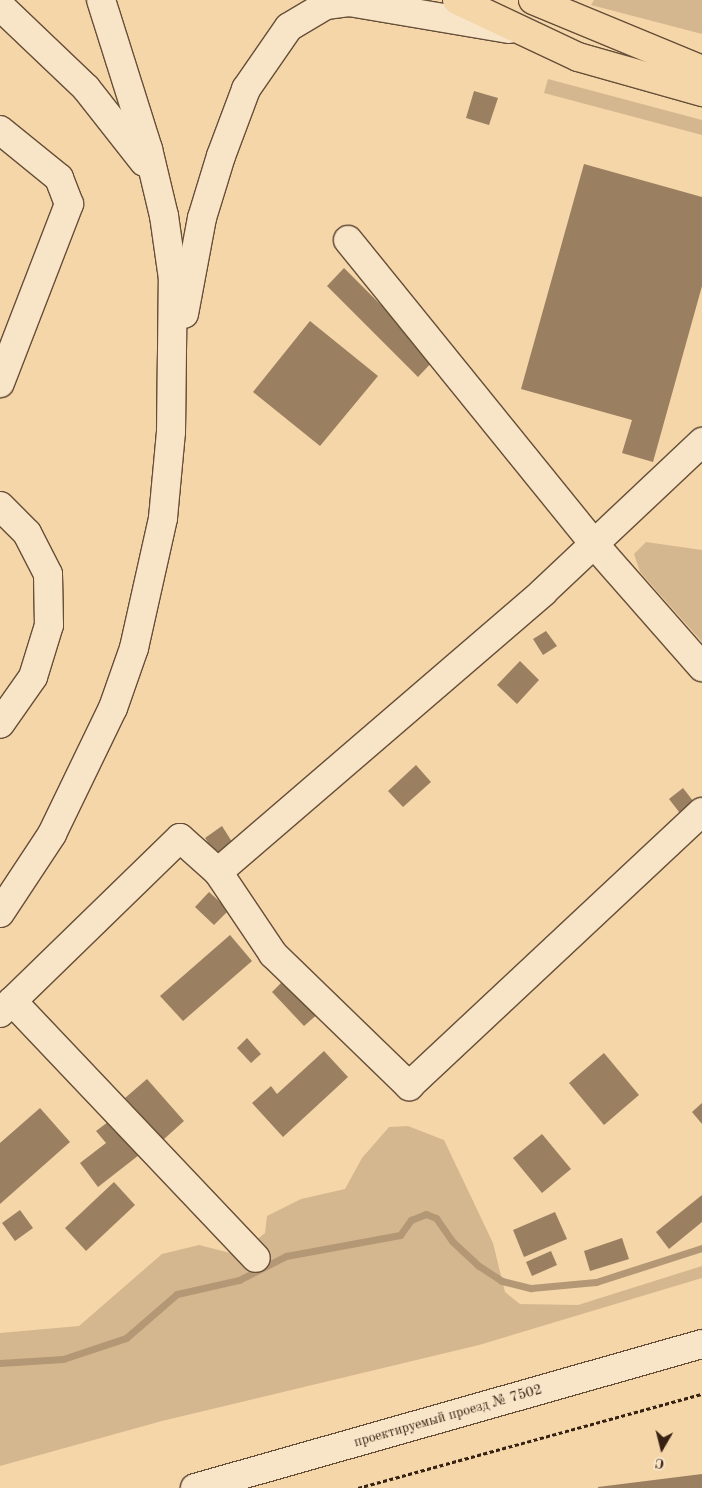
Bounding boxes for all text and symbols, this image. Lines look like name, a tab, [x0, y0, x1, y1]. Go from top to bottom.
street label: проектируемый проезд № 7502	[352, 1381, 544, 1451]
north arrow	[637, 1423, 687, 1473]
text: С	[654, 1455, 665, 1470]

